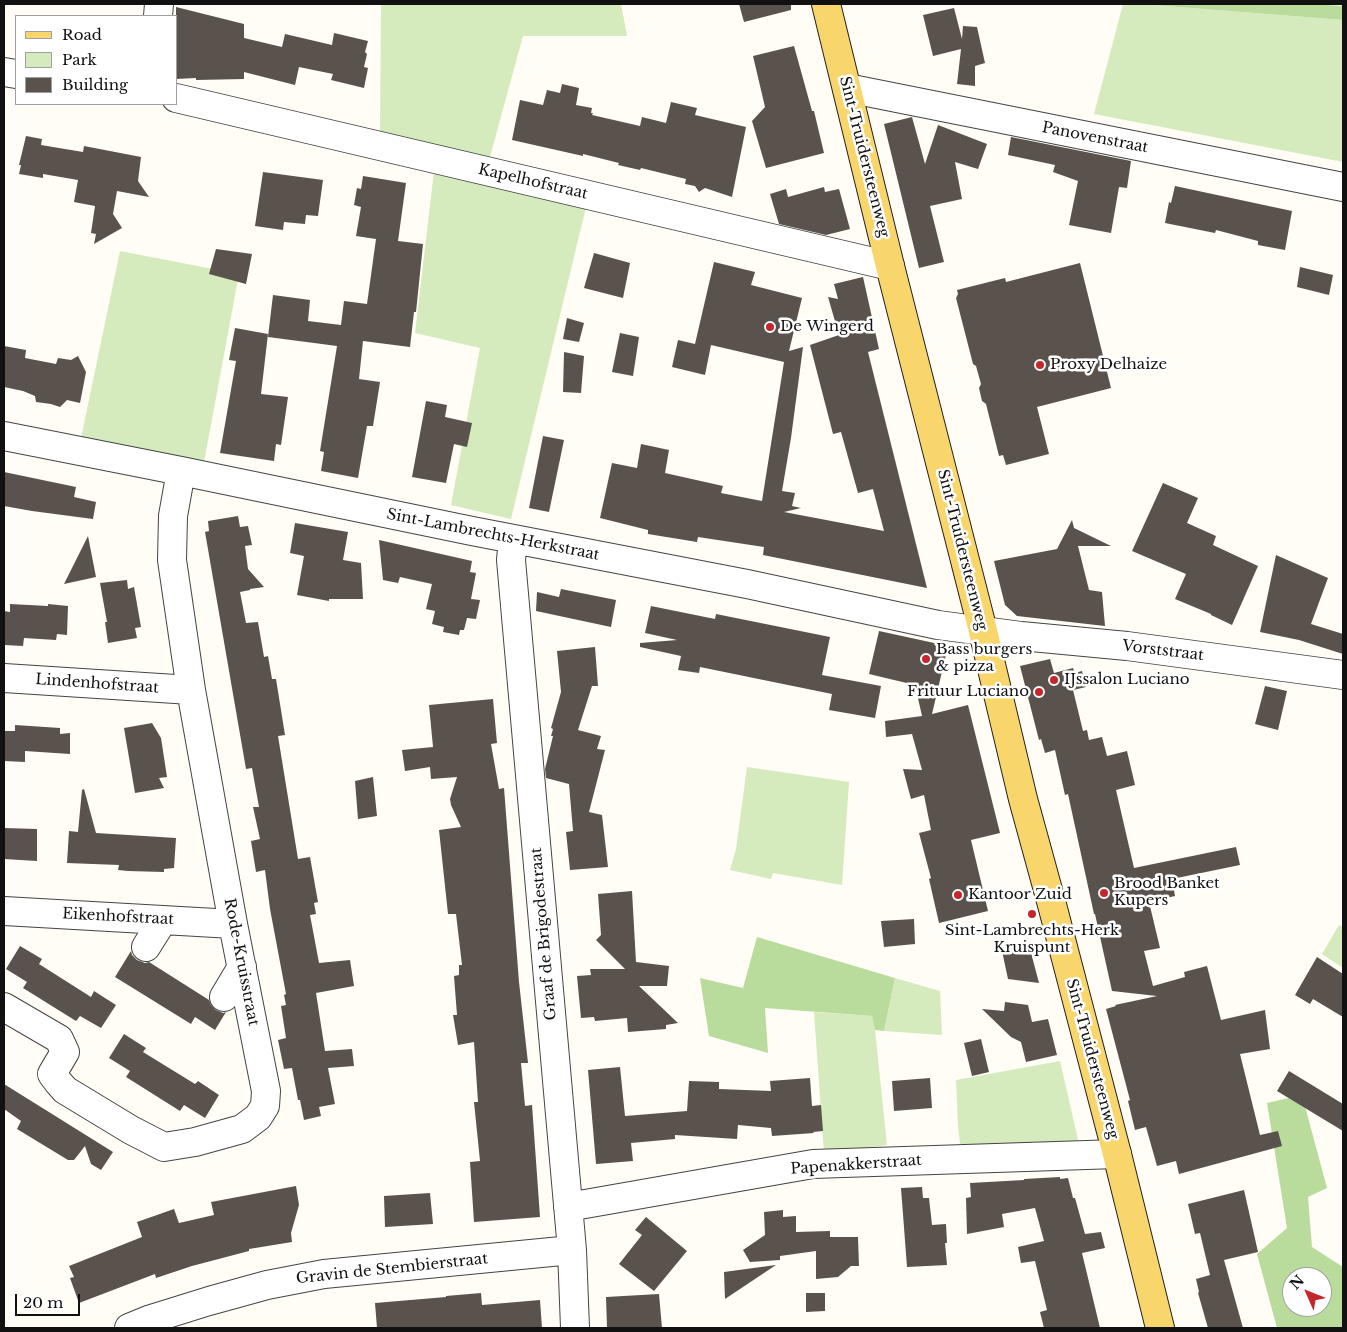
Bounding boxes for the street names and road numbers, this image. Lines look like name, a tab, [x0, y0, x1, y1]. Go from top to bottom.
street label: Sint-Truidersteenweg	[835, 75, 893, 239]
street label: Panovenstraat	[1040, 119, 1150, 157]
street label: Kapelhofstraat	[476, 161, 590, 203]
street label: Sint-Truidersteenweg	[933, 468, 991, 632]
street label: Sint-Lambrechts-Herkstraat	[385, 506, 601, 564]
street label: Vorststraat	[1121, 637, 1205, 665]
street label: Lindenhofstraat	[35, 671, 159, 697]
street label: Graaf de Brigodestraat	[527, 847, 561, 1021]
street label: Rode-Kruisstraat	[220, 897, 262, 1027]
street label: Eikenhofstraat	[62, 905, 174, 929]
street label: Sint-Truidersteenweg	[1062, 977, 1122, 1141]
street label: Papenakkerstraat	[790, 1151, 922, 1179]
street label: Gravin de Stembierstraat	[295, 1250, 489, 1288]

